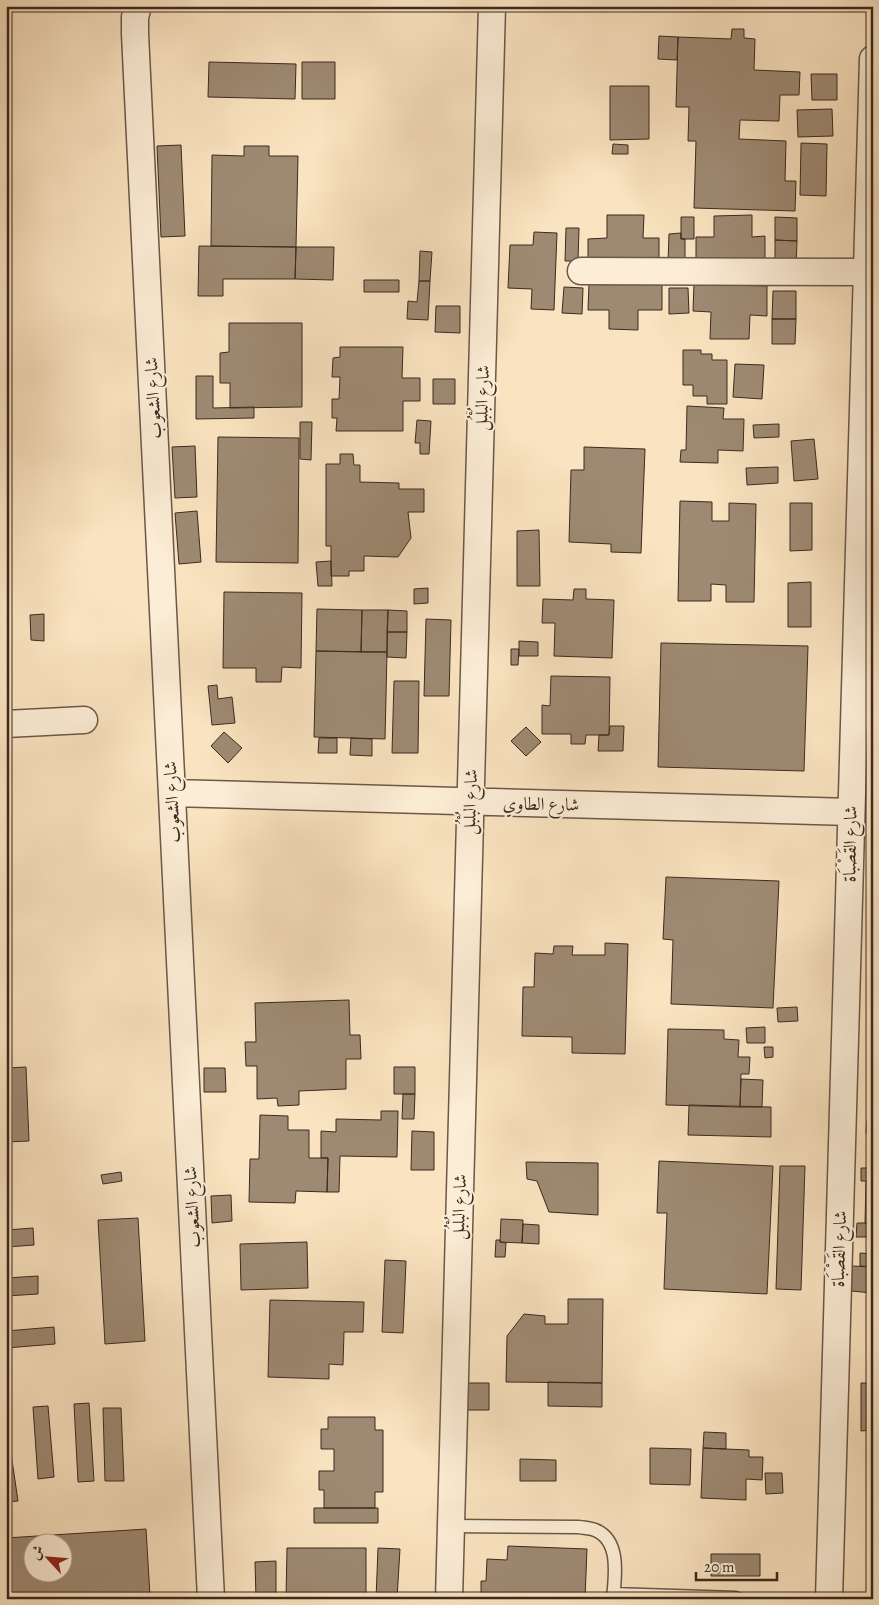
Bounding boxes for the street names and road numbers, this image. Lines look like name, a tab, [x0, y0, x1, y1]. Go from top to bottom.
street label: شارع الشعوب	[139, 356, 170, 439]
street label: شارع البُلْبُل	[466, 365, 498, 431]
street label: شارع الشعوب	[158, 760, 189, 843]
street label: شارع البُلْبُل	[454, 769, 486, 835]
street label: شارع الطاوي	[502, 791, 580, 820]
street label: شارع القَصْبَاة	[835, 805, 866, 883]
street label: شارع الشعوب	[178, 1165, 209, 1248]
street label: شارع البُلْبُل	[443, 1174, 475, 1240]
street label: شارع القَصْبَاة	[824, 1210, 855, 1288]

